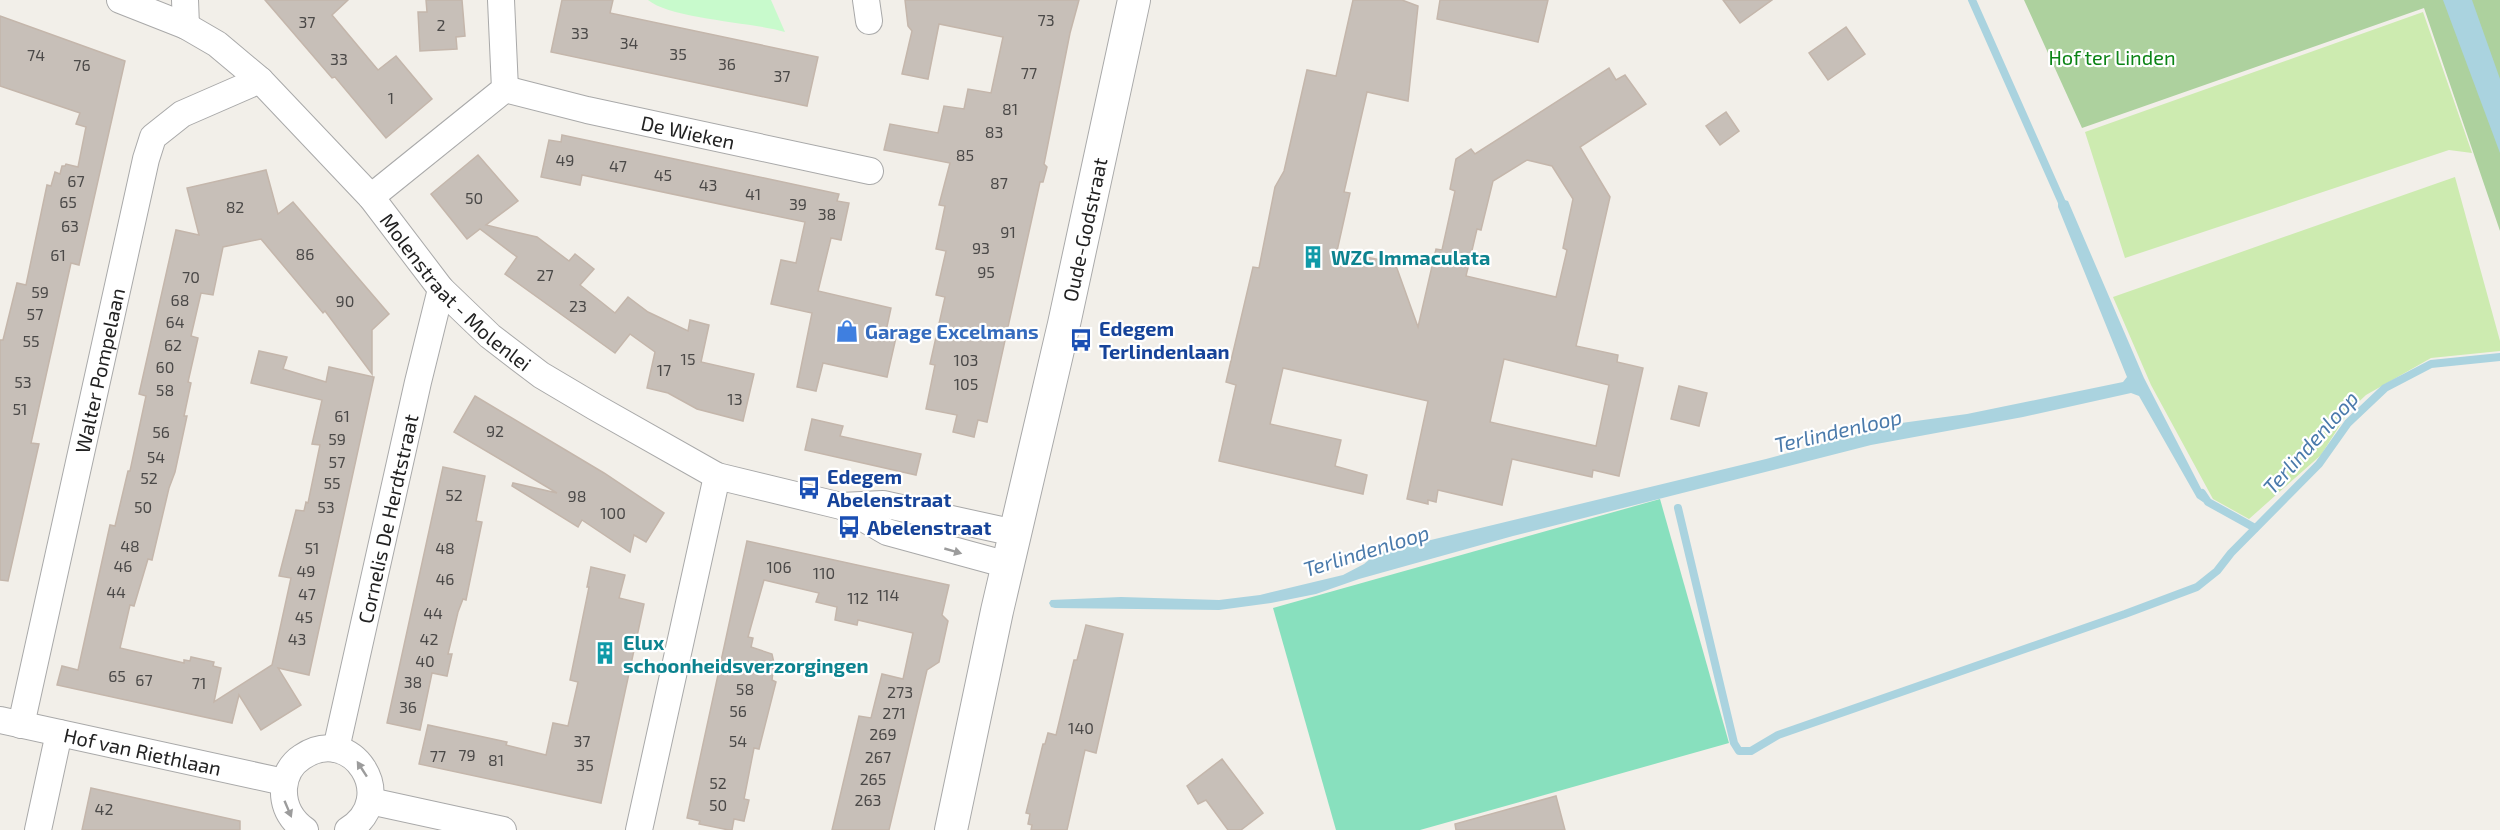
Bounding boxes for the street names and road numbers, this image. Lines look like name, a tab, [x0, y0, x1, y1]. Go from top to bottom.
street label: De Wieken	[639, 110, 737, 154]
street label: Oude-Godstraat	[1057, 155, 1112, 304]
street label: Molenstraat - Molenlei	[375, 208, 536, 375]
street label: Walter Pompelaan	[69, 286, 129, 455]
street label: Cornelis De Herdtstraat	[352, 411, 423, 626]
street label: Hof van Riethlaan	[62, 722, 224, 780]

